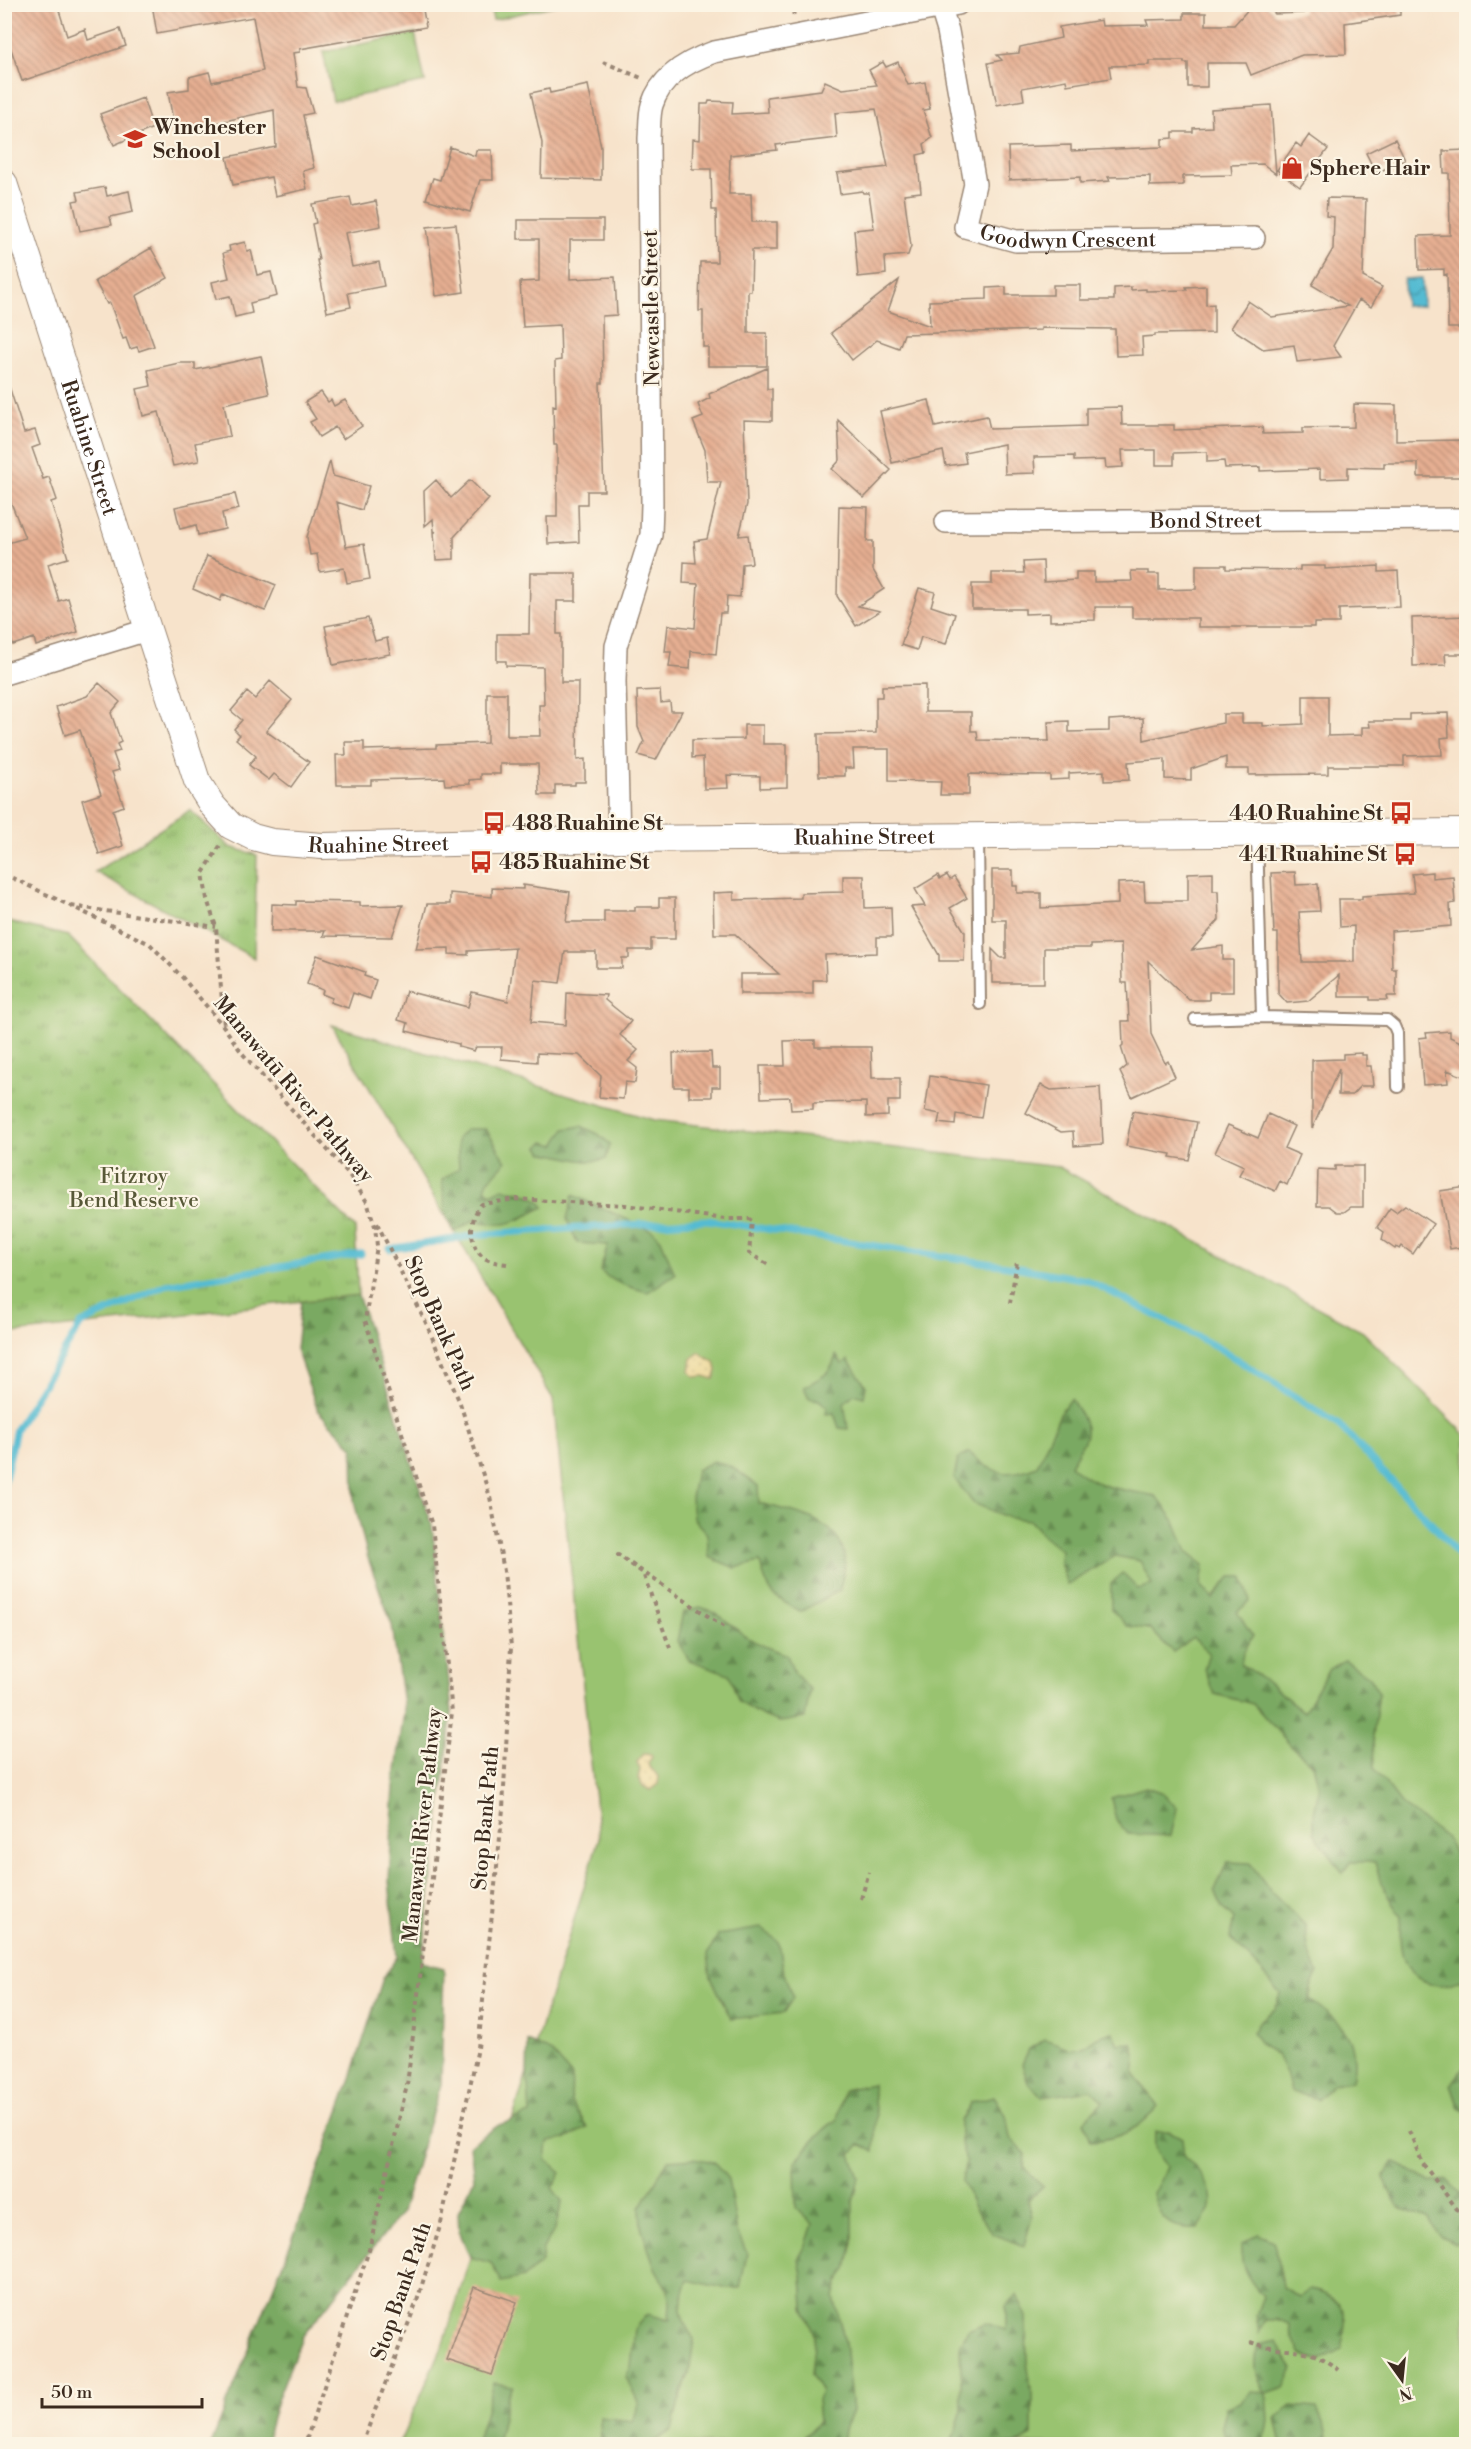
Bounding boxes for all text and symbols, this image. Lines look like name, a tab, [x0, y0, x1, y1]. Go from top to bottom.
place label: Winchester School	[152, 115, 267, 165]
school or university icon: Winchester School	[122, 126, 148, 152]
shop icon: Sphere Hair	[1279, 155, 1305, 181]
place label: Sphere Hair	[1310, 156, 1431, 182]
street label: Goodwyn Crescent	[977, 220, 1157, 255]
street label: Newcastle Street	[638, 229, 666, 387]
street label: Ruahine Street	[54, 377, 123, 520]
street label: Bond Street	[1149, 508, 1263, 535]
bus stop icon: 440 Ruahine St	[1388, 800, 1414, 826]
place label: 440 Ruahine St	[1229, 801, 1384, 827]
bus stop icon: 488 Ruahine St	[481, 810, 507, 836]
place label: 488 Ruahine St	[512, 811, 663, 837]
street label: Ruahine Street	[794, 824, 936, 852]
street label: Ruahine Street	[307, 831, 450, 860]
bus stop icon: 441 Ruahine St	[1392, 841, 1418, 867]
place label: 441 Ruahine St	[1239, 842, 1388, 868]
bus stop icon: 485 Ruahine St	[468, 849, 494, 875]
place label: 485 Ruahine St	[499, 850, 650, 876]
street label: Manawatū River Pathway	[207, 991, 380, 1189]
park label: Fitzroy Bend Reserve	[68, 1164, 199, 1214]
street label: Stop Bank Path	[398, 1252, 481, 1395]
street label: Manawatū River Pathway	[398, 1706, 448, 1944]
street label: Stop Bank Path	[467, 1744, 505, 1891]
street label: Stop Bank Path	[366, 2218, 438, 2364]
north arrow	[1372, 2350, 1432, 2410]
scale bar	[42, 2371, 202, 2409]
text: 50 m	[51, 2381, 93, 2404]
text: N	[1397, 2382, 1414, 2405]

